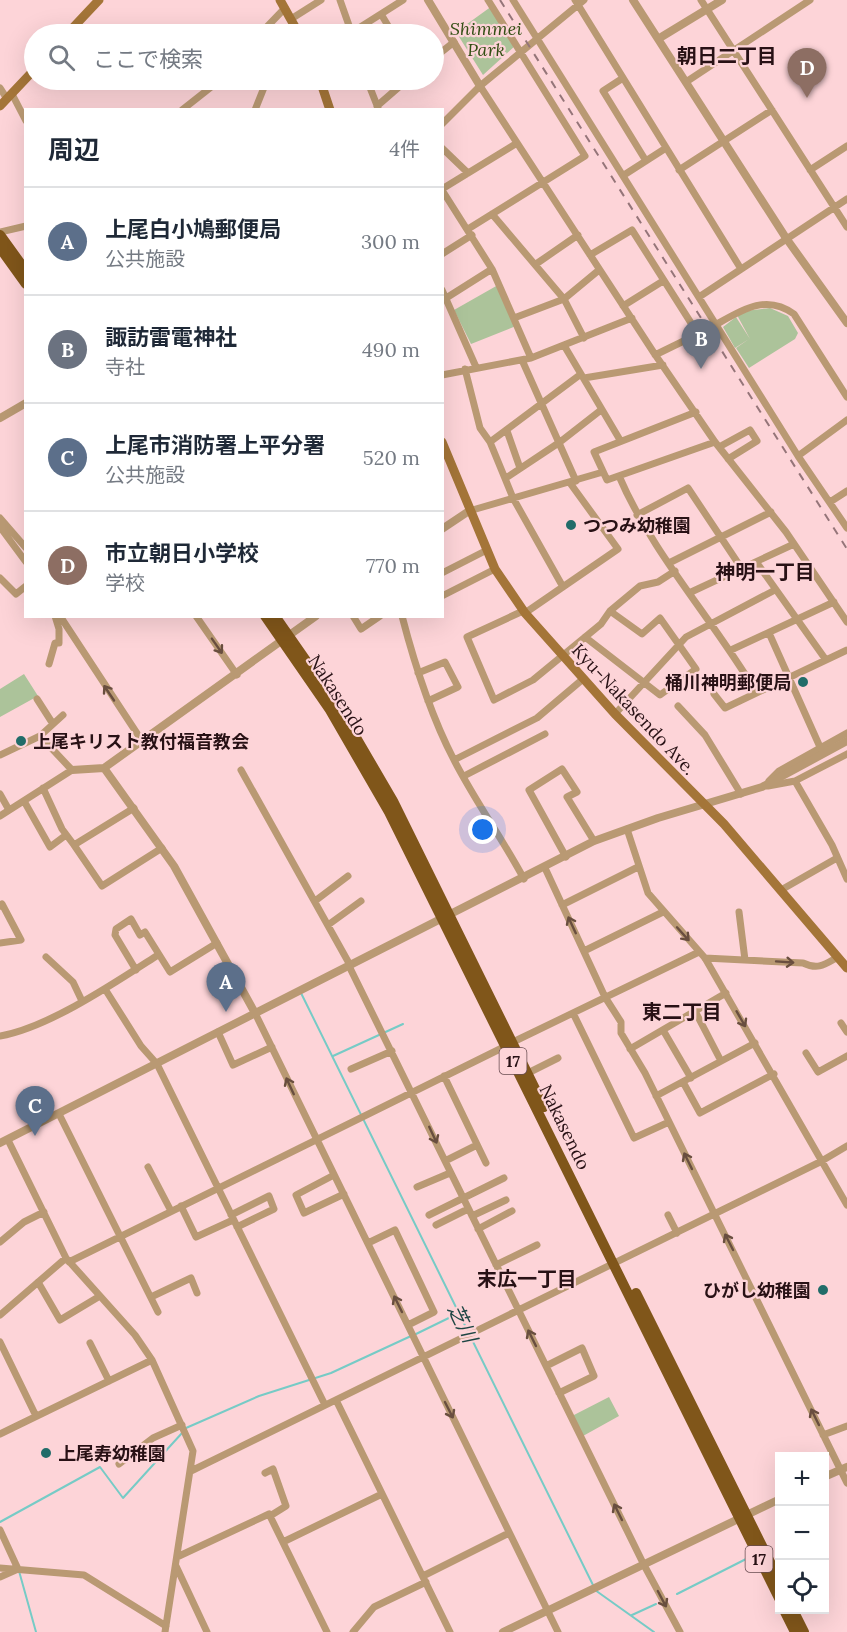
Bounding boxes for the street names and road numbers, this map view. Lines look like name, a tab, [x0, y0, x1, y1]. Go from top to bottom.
street label: Kyu-Nakasendo Ave.	[567, 638, 701, 780]
street label: Nakasendo	[303, 650, 373, 740]
road number: 17	[500, 1048, 526, 1074]
street label: Nakasendo	[534, 1081, 596, 1173]
road number: 17	[746, 1546, 772, 1572]

